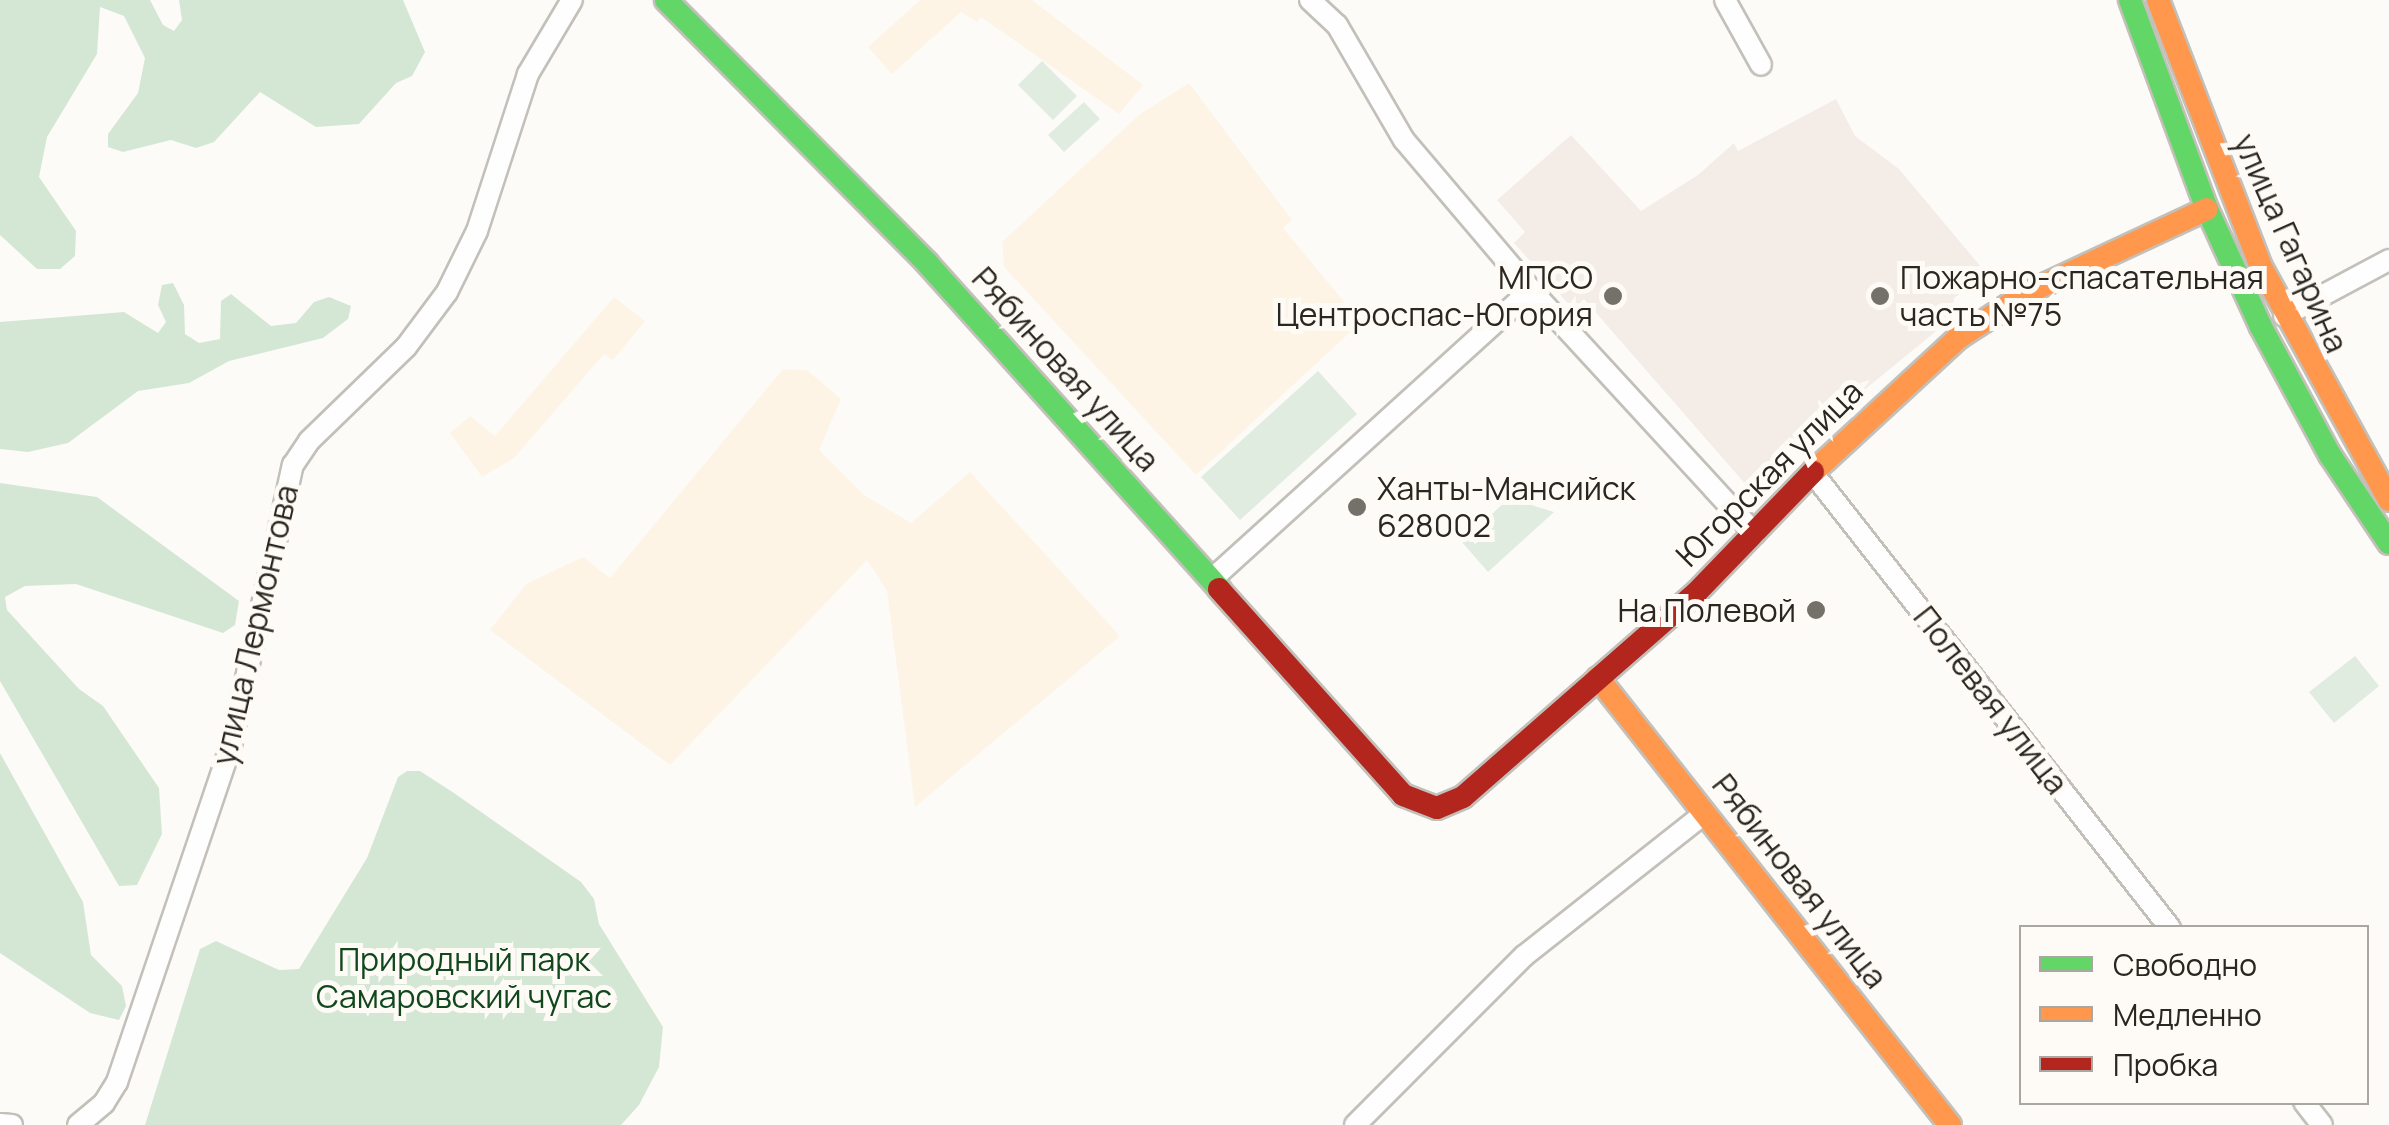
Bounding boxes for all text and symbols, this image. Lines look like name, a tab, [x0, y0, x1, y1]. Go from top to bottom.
street label: улица Гагарина	[2226, 128, 2356, 358]
street label: Рябиновая улица	[964, 259, 1168, 479]
place label: МПСО Центроспас-Югория	[1276, 259, 1593, 334]
place label: Пожарно-спасательная часть №75	[1900, 259, 2264, 334]
marker: МПСО Центроспас-Югория	[1602, 285, 1624, 307]
marker: Пожарно-спасательная часть №75	[1869, 285, 1891, 307]
street label: Югорская улица	[1668, 372, 1870, 574]
place label: Ханты-Мансийск 628002	[1377, 470, 1635, 545]
street label: улица Лермонтова	[204, 481, 306, 769]
marker: Ханты-Мансийск 628002	[1346, 496, 1368, 518]
place label: На Полевой	[1617, 591, 1796, 629]
marker: На Полевой	[1805, 599, 1827, 621]
street label: Полевая улица	[1906, 599, 2076, 801]
street label: Рябиновая улица	[1704, 766, 1896, 996]
legend	[2019, 925, 2369, 1105]
park label: Природный парк Самаровский чугас	[316, 941, 612, 1016]
text: Свободно	[2113, 944, 2257, 985]
text: Медленно	[2113, 994, 2262, 1035]
text: Пробка	[2113, 1044, 2218, 1085]

